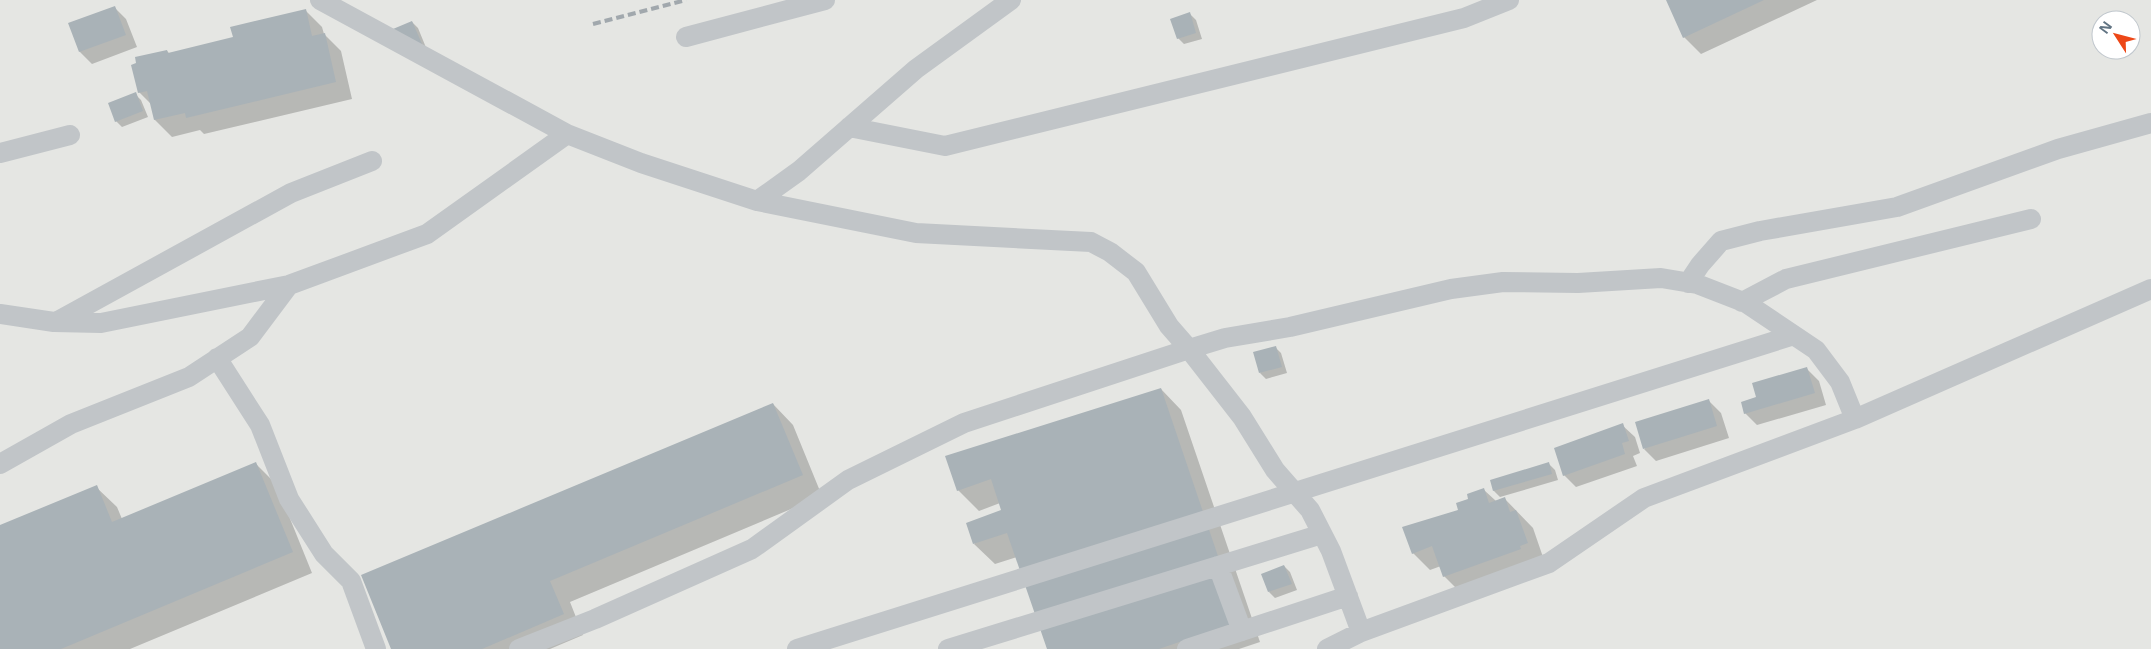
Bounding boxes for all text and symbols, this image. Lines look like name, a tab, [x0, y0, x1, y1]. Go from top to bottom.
north arrow	[2091, 10, 2141, 60]
text: N	[2094, 17, 2116, 37]

